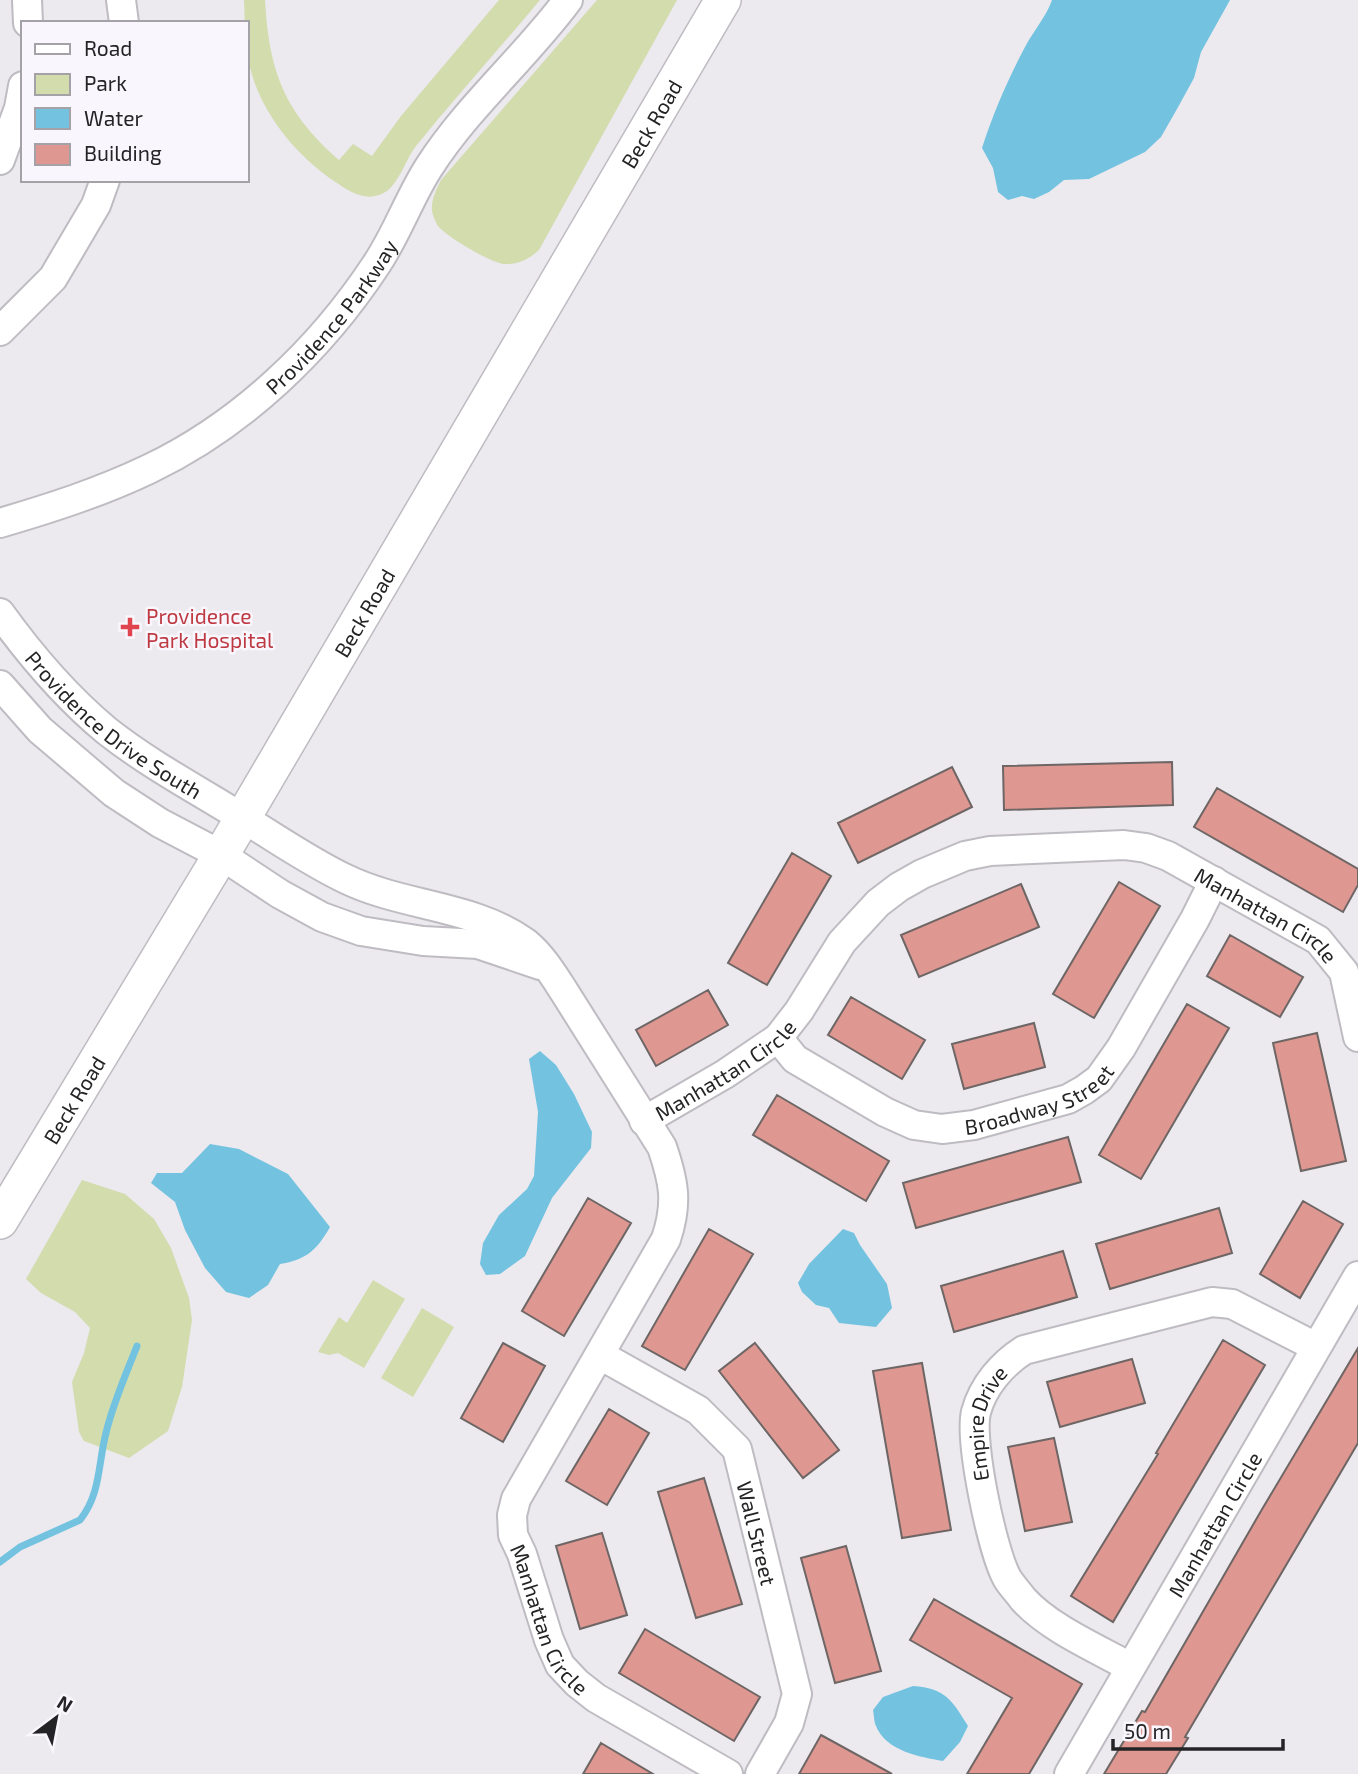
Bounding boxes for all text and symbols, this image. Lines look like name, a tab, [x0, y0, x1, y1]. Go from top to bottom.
legend	[21, 21, 248, 182]
text: Road	[84, 35, 132, 60]
text: Park	[84, 70, 127, 95]
street label: Beck Road	[615, 75, 686, 172]
text: Water	[84, 105, 143, 130]
text: Building	[84, 140, 162, 165]
street label: Providence Parkway	[260, 235, 401, 399]
street label: Beck Road	[328, 564, 399, 661]
place label: Providence Park Hospital	[146, 603, 274, 652]
marker: Providence Park Hospital	[120, 617, 140, 637]
street label: Providence Drive South	[21, 645, 207, 803]
street label: Manhattan Circle	[1191, 861, 1343, 967]
street label: Manhattan Circle	[650, 1015, 800, 1125]
street label: Beck Road	[37, 1051, 109, 1148]
street label: Broadway Street	[963, 1059, 1118, 1139]
street label: Empire Drive	[962, 1359, 1011, 1483]
street label: Manhattan Circle	[1162, 1447, 1266, 1601]
street label: Wall Street	[733, 1478, 782, 1588]
street label: Manhattan Circle	[506, 1539, 593, 1700]
north arrow	[21, 1683, 91, 1753]
text: N	[53, 1690, 77, 1717]
scale bar	[1113, 1708, 1283, 1752]
text: 50 m	[1124, 1718, 1171, 1743]

